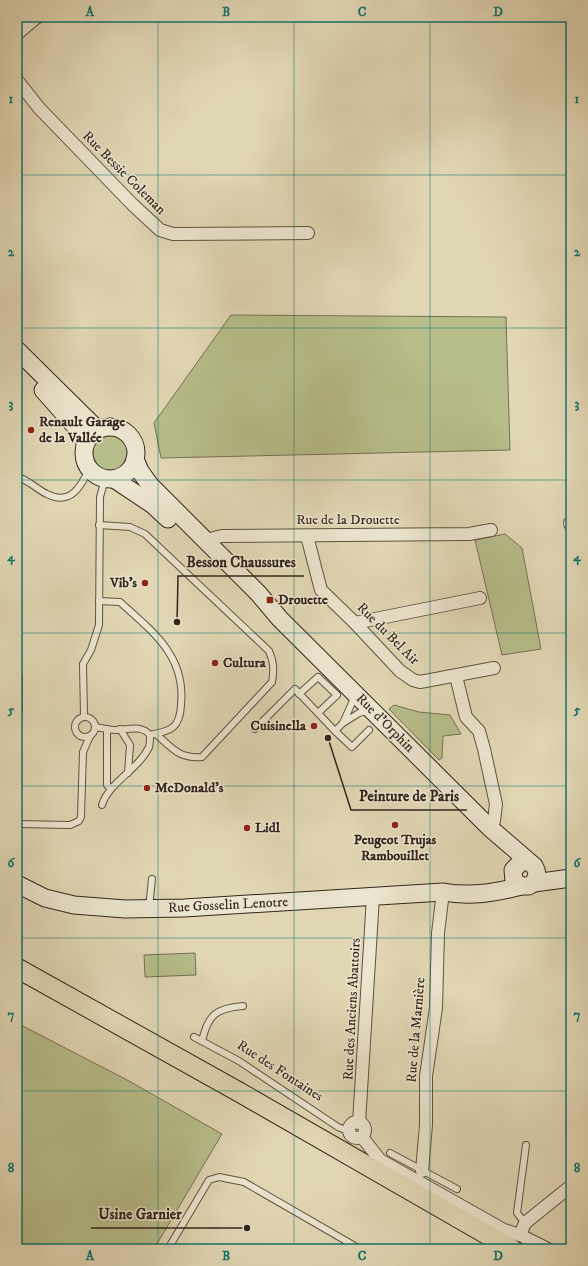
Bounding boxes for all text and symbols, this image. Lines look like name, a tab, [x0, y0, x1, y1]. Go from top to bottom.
text: A	[85, 4, 95, 20]
text: B	[222, 4, 230, 20]
text: C	[358, 4, 367, 20]
text: D	[493, 4, 503, 20]
text: 1	[9, 91, 14, 107]
text: 1	[575, 91, 580, 107]
street label: Rue Bessie Coleman	[78, 127, 170, 219]
text: 2	[8, 244, 15, 260]
text: 2	[574, 244, 581, 260]
text: 3	[9, 396, 14, 412]
text: 3	[575, 396, 580, 412]
place label: Renault Garage de la Vallée	[39, 413, 125, 447]
marker: Renault Garage de la Vallée	[26, 425, 36, 435]
street label: Rue de la Drouette	[296, 511, 400, 529]
text: 4	[6, 549, 15, 566]
callout: Besson Chaussures	[178, 549, 304, 576]
text: 4	[572, 549, 581, 566]
text: Besson Chaussures	[186, 553, 296, 572]
place label: Vib's	[109, 574, 137, 592]
marker: Vib's	[140, 578, 150, 588]
place label: Drouette	[278, 591, 328, 609]
marker: Drouette	[265, 595, 275, 605]
street label: Rue du Bel Air	[353, 599, 424, 670]
place label: Cultura	[223, 654, 267, 672]
marker: Cultura	[210, 658, 220, 668]
street label: Rue d'Orphin	[352, 690, 419, 757]
text: 5	[7, 702, 15, 718]
text: 5	[573, 702, 581, 718]
place label: Cuisinella	[251, 717, 307, 735]
marker: Cuisinella	[309, 721, 319, 731]
place label: McDonald's	[155, 779, 224, 797]
marker: McDonald's	[142, 783, 152, 793]
callout: Peinture de Paris	[351, 783, 467, 810]
text: Peinture de Paris	[359, 787, 459, 806]
place label: Lidl	[255, 819, 281, 837]
marker: Peugeot Trujas Rambouillet	[390, 820, 400, 830]
marker: Lidl	[242, 823, 252, 833]
place label: Peugeot Trujas Rambouillet	[354, 831, 437, 865]
text: 6	[8, 855, 16, 871]
text: 6	[574, 855, 582, 871]
street label: Rue Gosselin Lenotre	[168, 893, 289, 917]
street label: Rue des Anciens Abattoirs	[339, 937, 365, 1081]
street label: Rue de la Marnière	[402, 976, 430, 1083]
text: 7	[8, 1007, 15, 1023]
text: 7	[574, 1007, 581, 1023]
street label: Rue des Fontaines	[233, 1036, 327, 1106]
text: 8	[8, 1160, 15, 1176]
text: 8	[574, 1160, 581, 1176]
callout: Usine Garnier	[91, 1201, 190, 1228]
text: Usine Garnier	[98, 1205, 182, 1224]
text: A	[85, 1248, 95, 1264]
text: B	[222, 1248, 230, 1264]
text: C	[358, 1248, 367, 1264]
text: D	[493, 1248, 503, 1264]

